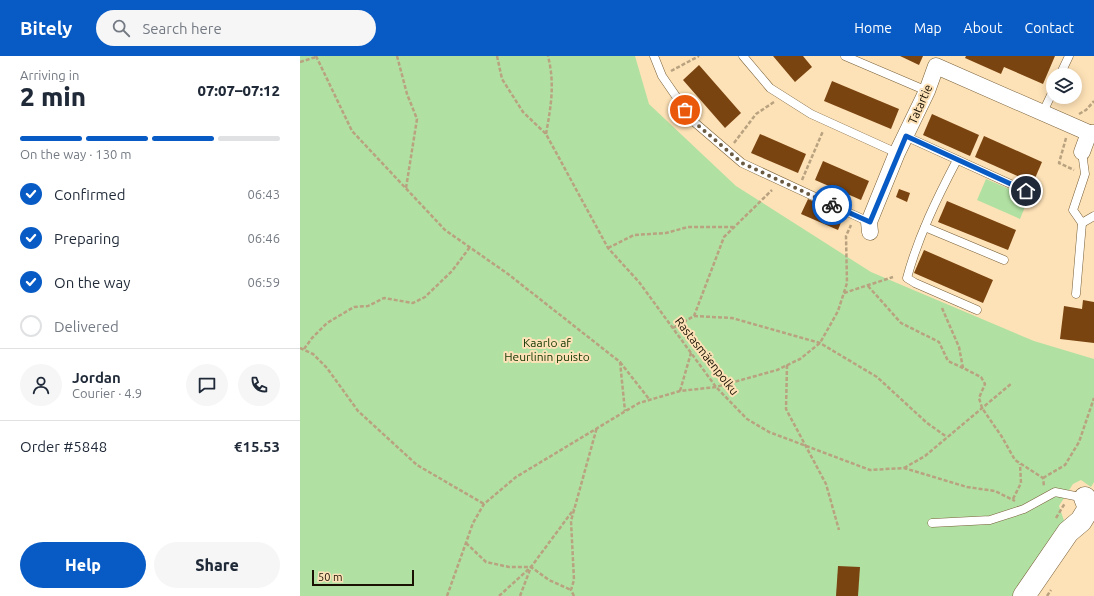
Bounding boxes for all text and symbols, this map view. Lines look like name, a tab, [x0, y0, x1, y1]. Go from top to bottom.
search box	[96, 10, 376, 46]
text: Bitely	[20, 17, 72, 39]
icon: search	[110, 17, 132, 39]
text: Search here	[142, 20, 222, 37]
text: Home	[854, 20, 892, 36]
text: Map	[914, 20, 942, 36]
text: About	[964, 20, 1003, 36]
text: Contact	[1025, 20, 1074, 36]
text: Arriving in	[20, 68, 79, 82]
map controls	[1046, 68, 1082, 104]
button: layers	[1046, 68, 1082, 104]
text: 2 min	[20, 82, 86, 111]
text: 07:07–07:12	[197, 82, 280, 99]
street label: Tatartie	[906, 82, 934, 126]
pin	[668, 93, 702, 127]
icon: bag	[674, 99, 696, 121]
text: On the way · 130 m	[20, 147, 132, 161]
pin	[1009, 174, 1043, 208]
icon: home	[1015, 180, 1037, 202]
icon: check	[20, 183, 42, 205]
courier	[812, 185, 852, 225]
text: Confirmed	[54, 186, 126, 203]
text: 06:43	[247, 187, 280, 201]
icon: bike	[821, 194, 843, 216]
icon: check	[20, 227, 42, 249]
text: Preparing	[54, 230, 120, 247]
text: 06:46	[247, 231, 280, 245]
icon: check	[20, 271, 42, 293]
text: On the way	[54, 274, 130, 291]
text: 06:59	[247, 275, 280, 289]
street label: Rastasmäenpolku	[673, 315, 741, 397]
text: Delivered	[54, 318, 119, 335]
park label: Kaarlo af Heurlinin puisto	[504, 336, 590, 363]
button: person	[20, 364, 62, 406]
button: chat	[186, 364, 228, 406]
button: phone	[238, 364, 280, 406]
text: Jordan	[72, 369, 121, 386]
text: Courier · 4.9	[72, 386, 142, 400]
text: Order #5848	[20, 438, 107, 455]
text: €15.53	[234, 438, 280, 455]
button: Help	[20, 542, 146, 588]
button: Share	[154, 542, 280, 588]
scale bar	[312, 568, 414, 587]
text: 50 m	[318, 571, 342, 583]

